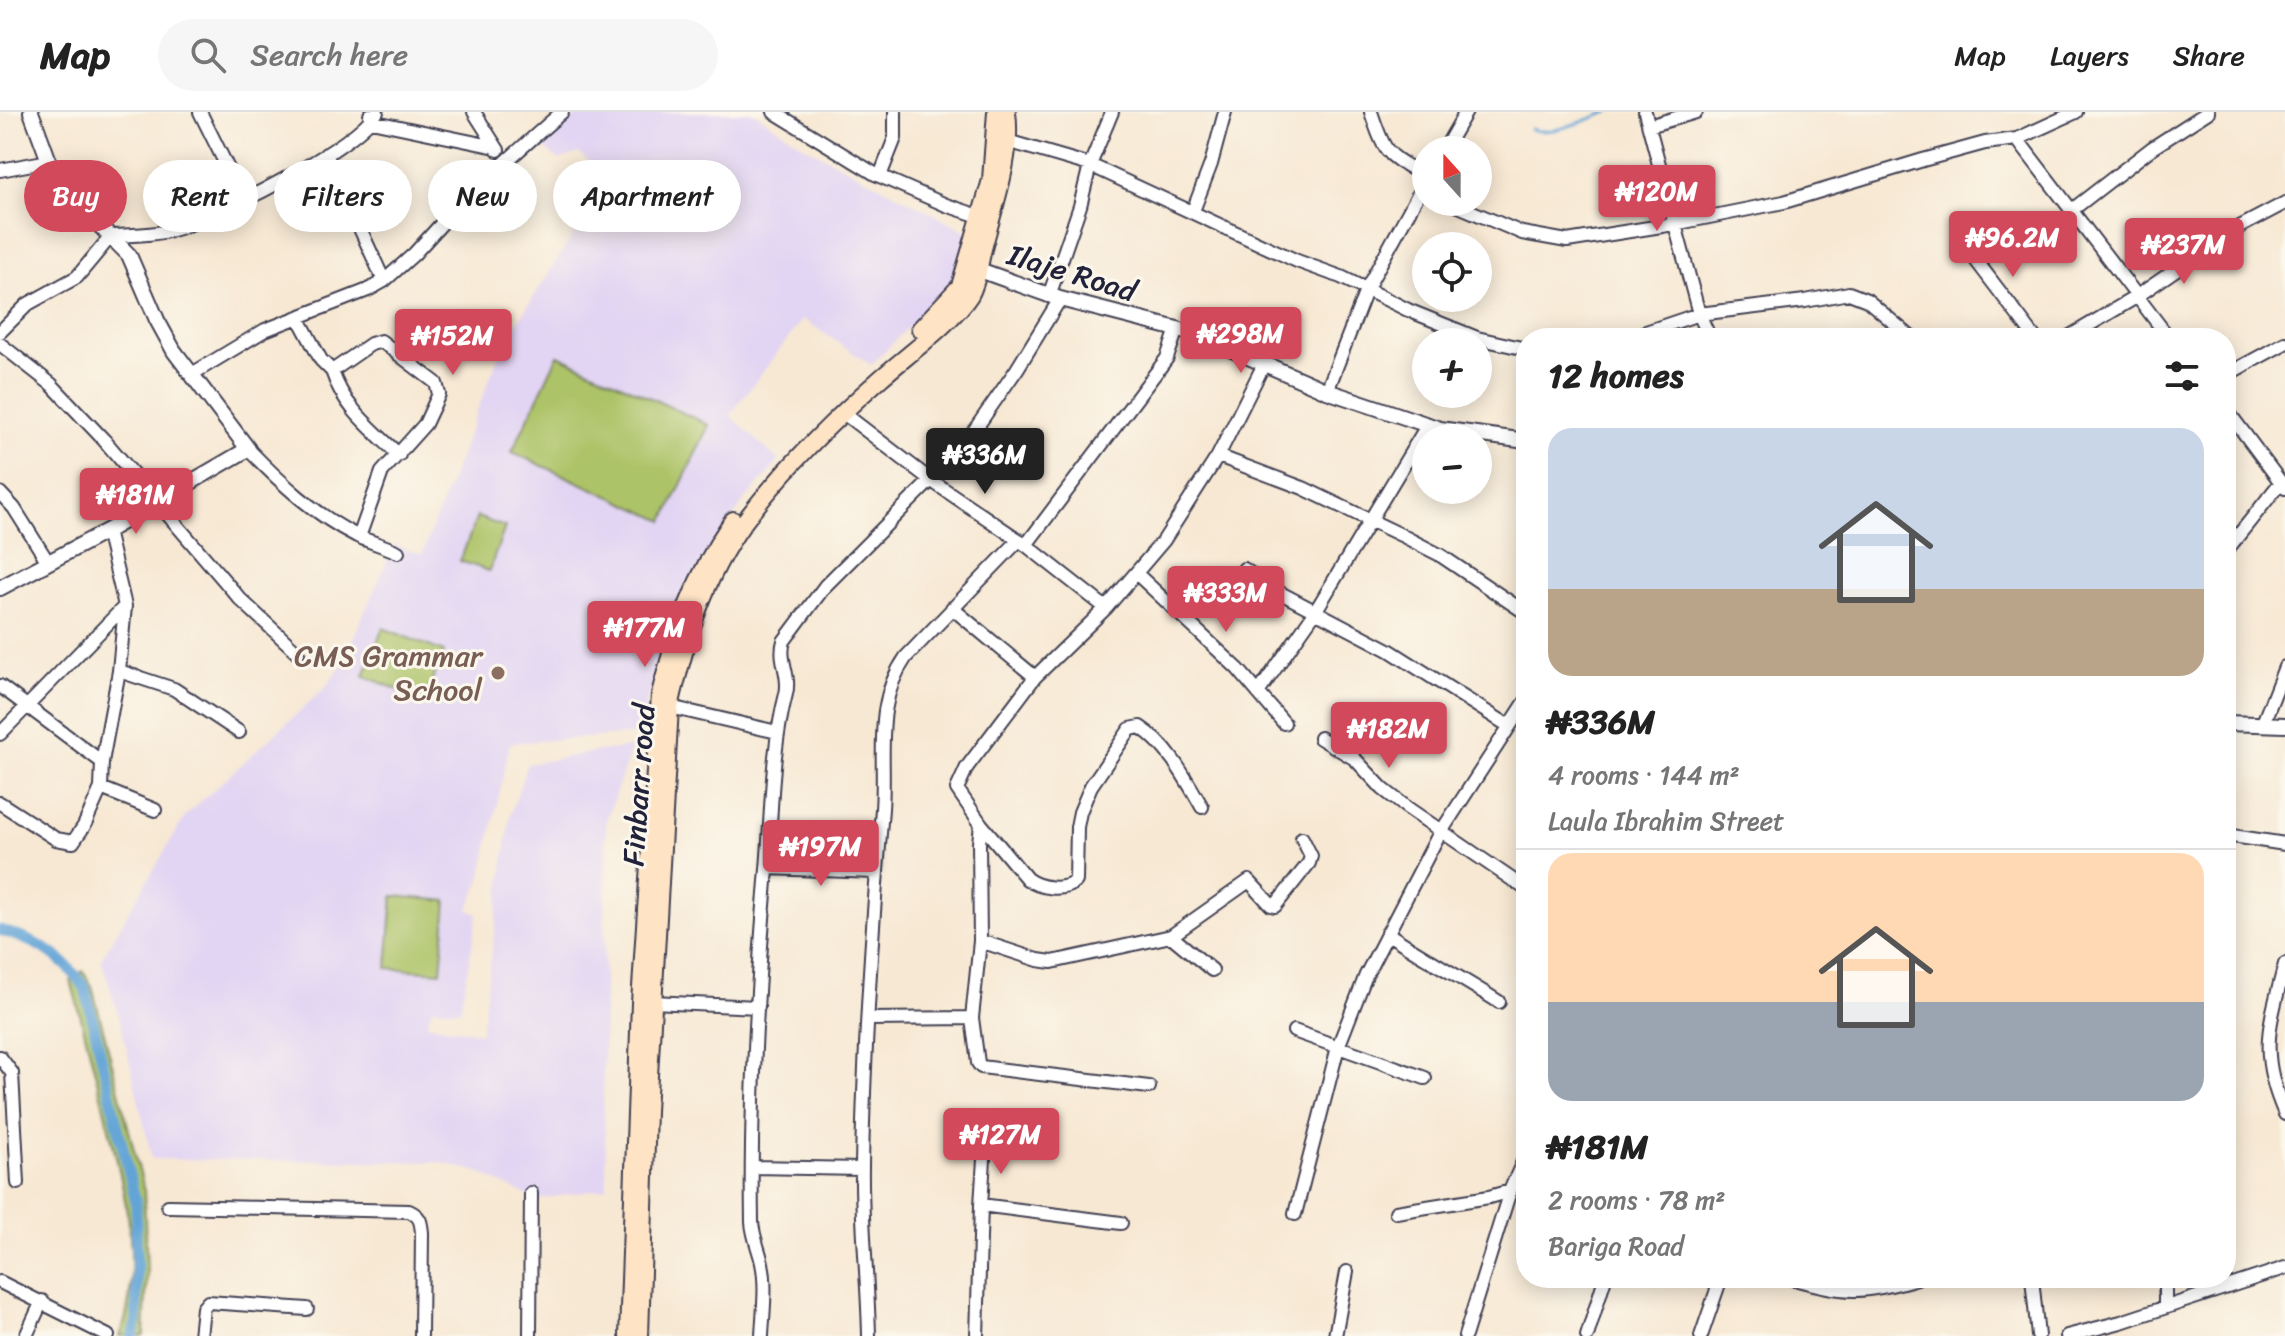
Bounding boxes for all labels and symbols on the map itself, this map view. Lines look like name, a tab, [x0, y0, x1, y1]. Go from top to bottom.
north arrow	[1412, 136, 1492, 216]
pin: ₦120M	[1601, 165, 1713, 233]
pin: ₦96.2M	[1948, 211, 2078, 279]
pin: ₦237M	[2128, 218, 2240, 286]
street label: Ilaje Road	[1000, 228, 1145, 319]
pin: ₦298M	[1185, 307, 1297, 375]
pin: ₦152M	[397, 309, 509, 377]
pin: ₦336M	[929, 428, 1041, 496]
pin: ₦181M	[80, 468, 192, 536]
pin: ₦333M	[1170, 566, 1282, 634]
pin: ₦177M	[589, 601, 701, 669]
place label: CMS Grammar School	[294, 629, 484, 717]
marker: CMS Grammar School	[489, 664, 507, 682]
street label: Finbarr road	[606, 700, 672, 868]
pin: ₦182M	[1333, 702, 1445, 770]
pin: ₦197M	[765, 820, 877, 888]
pin: ₦127M	[945, 1108, 1057, 1176]

